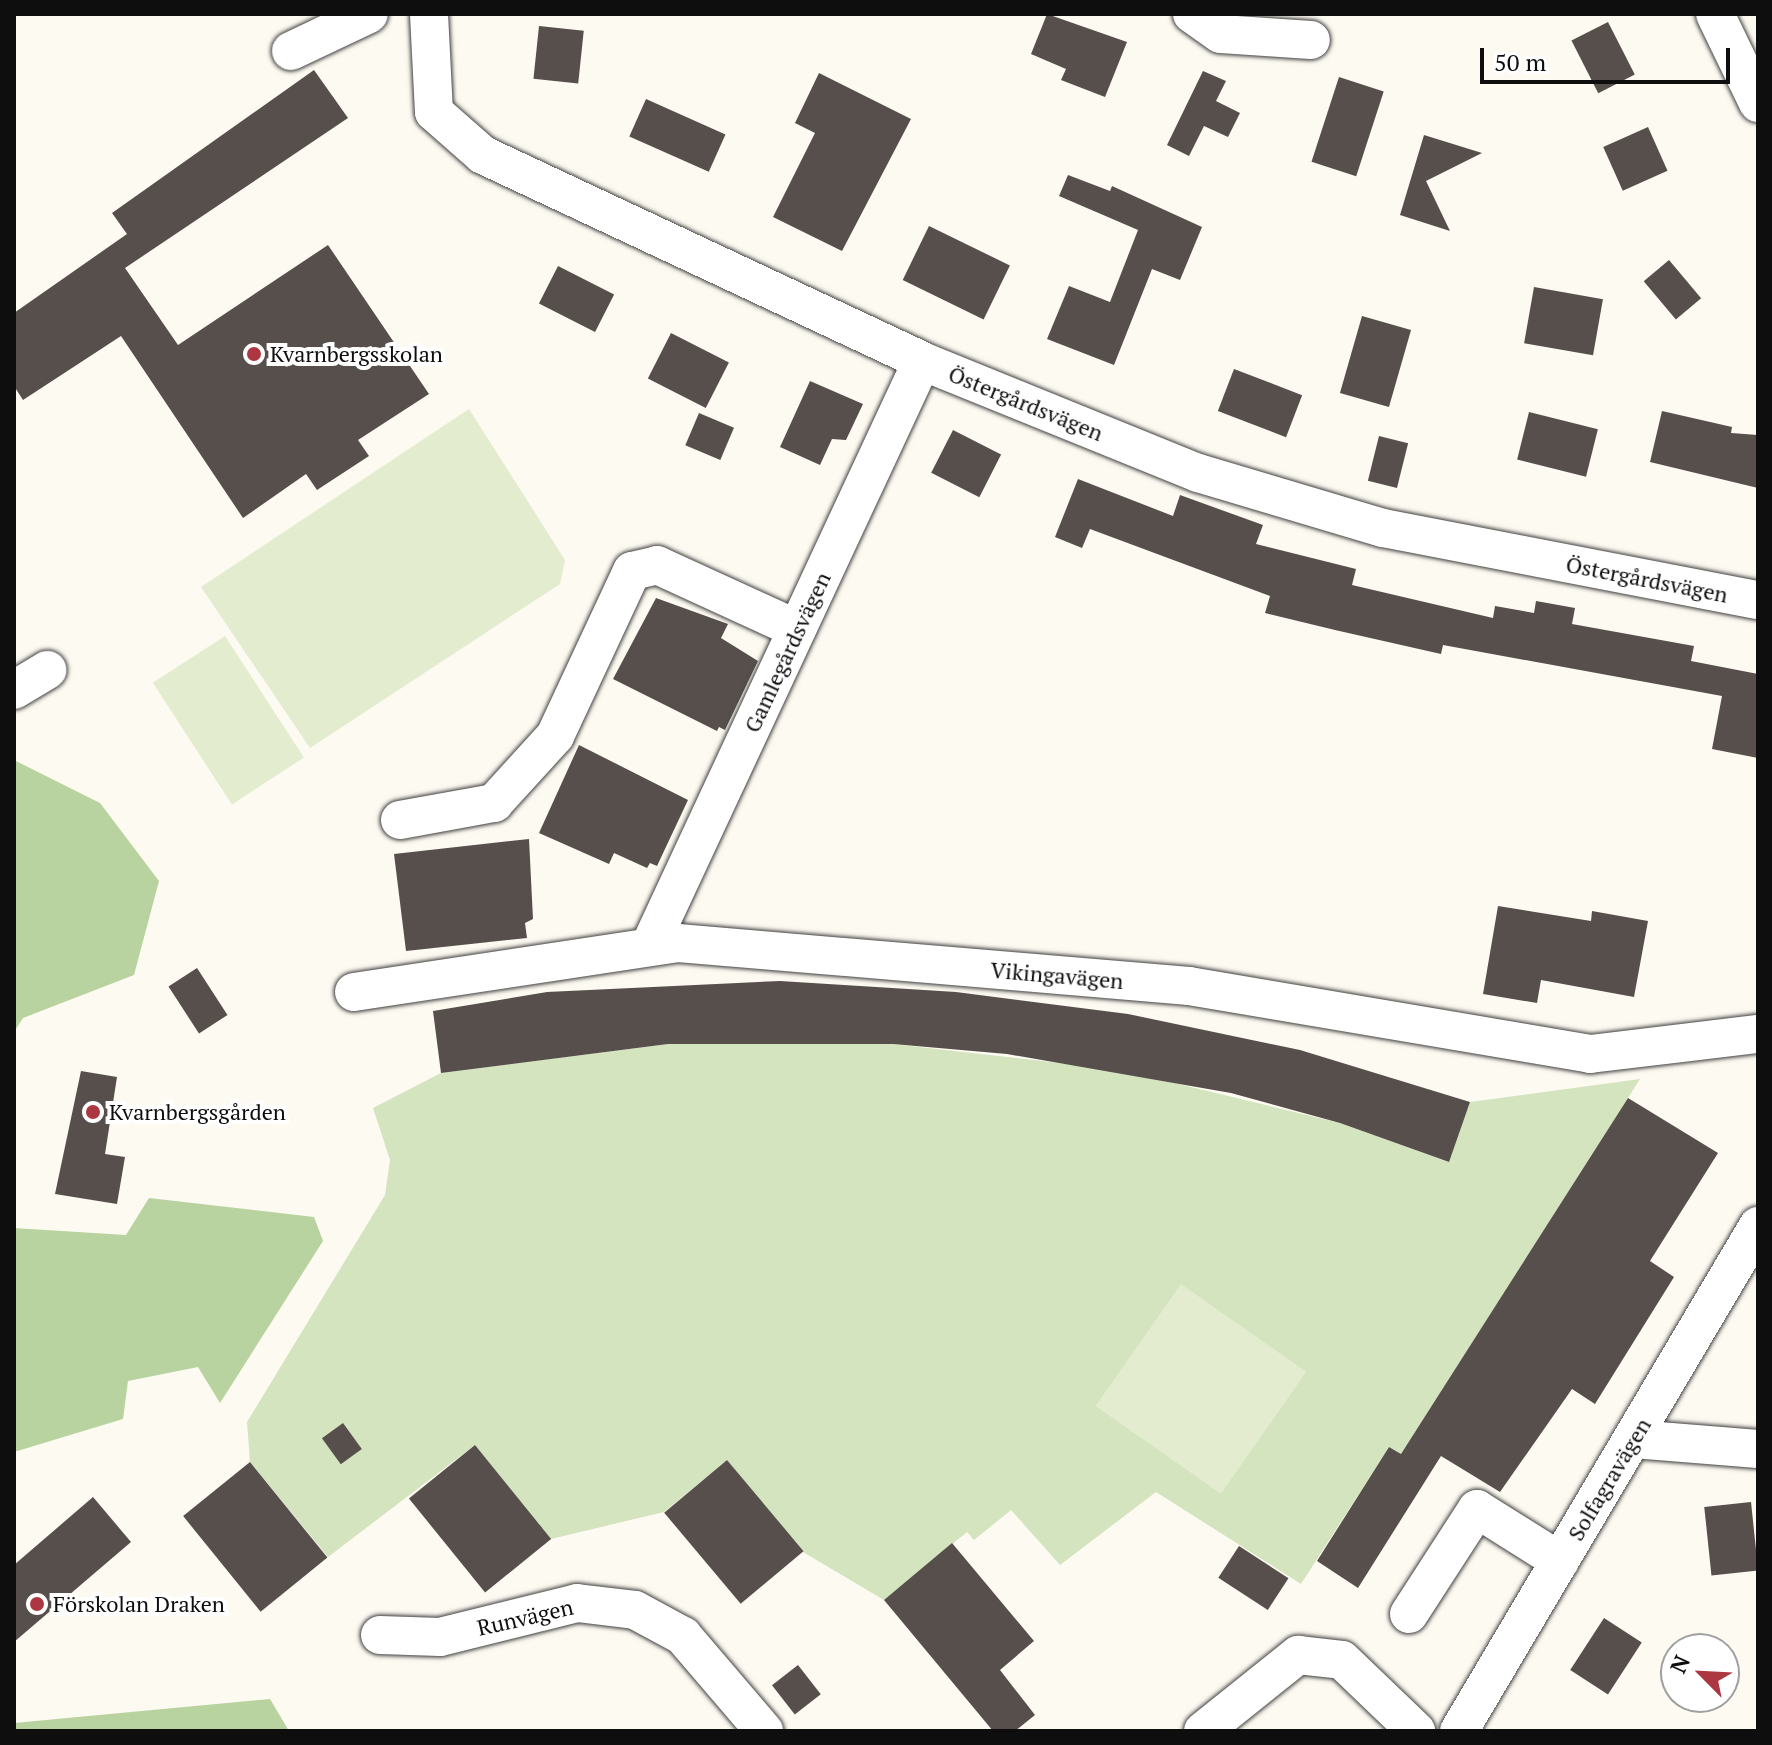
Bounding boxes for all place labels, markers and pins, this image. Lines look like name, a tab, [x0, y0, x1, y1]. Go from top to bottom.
place label: Kvarnbergsskolan	[270, 341, 443, 367]
marker: Kvarnbergsskolan	[245, 345, 263, 363]
place label: Kvarnbergsgården	[109, 1099, 286, 1125]
marker: Kvarnbergsgården	[84, 1103, 102, 1121]
place label: Förskolan Draken	[53, 1591, 225, 1617]
marker: Förskolan Draken	[28, 1595, 46, 1613]

